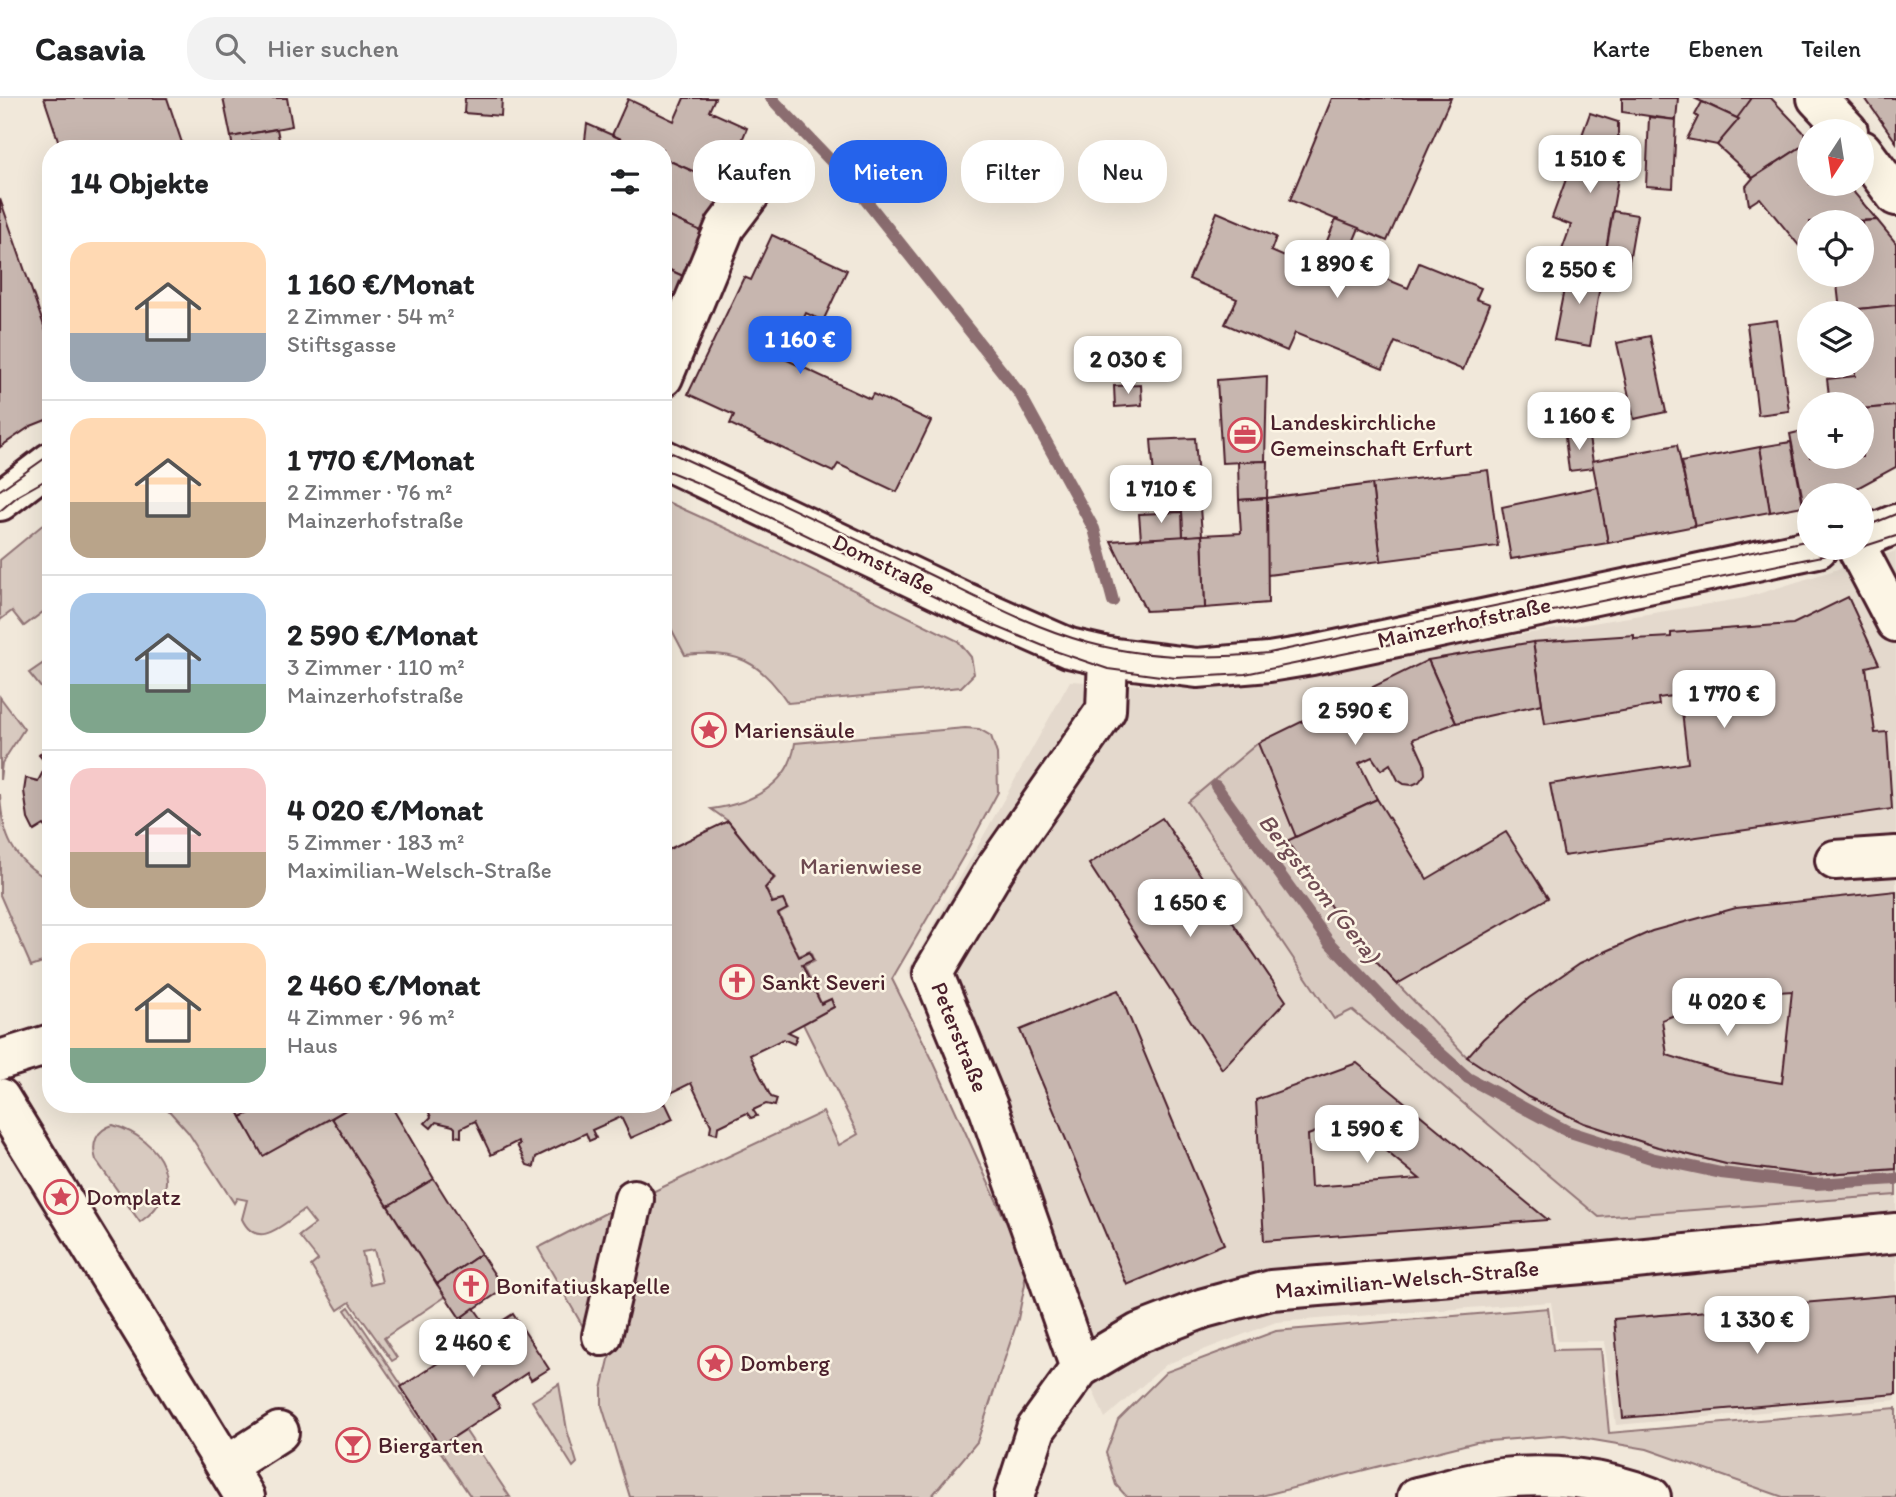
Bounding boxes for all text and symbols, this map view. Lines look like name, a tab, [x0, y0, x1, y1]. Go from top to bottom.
search box	[187, 17, 677, 80]
text: Casavia	[35, 29, 145, 68]
icon: search	[211, 29, 249, 67]
text: Hier suchen	[267, 32, 399, 64]
text: Karte	[1592, 34, 1650, 63]
text: Ebenen	[1688, 34, 1763, 63]
text: Teilen	[1801, 34, 1861, 63]
north arrow	[1797, 119, 1874, 196]
map controls	[1797, 119, 1874, 560]
pin: 1 510 €	[1525, 136, 1655, 195]
chip: Kaufen	[693, 140, 815, 203]
chip: Mieten	[829, 140, 947, 203]
chip: Filter	[961, 140, 1064, 203]
chip: Neu	[1078, 140, 1167, 203]
text: 1 510 €	[1554, 144, 1626, 172]
icon: filters	[606, 163, 644, 201]
text: 14 Objekte	[70, 164, 209, 201]
button: locate	[1797, 210, 1874, 287]
pin: 1 890 €	[1272, 240, 1402, 300]
pin: 2 550 €	[1514, 246, 1644, 306]
text: 1 890 €	[1301, 249, 1373, 277]
text: 2 550 €	[1542, 255, 1616, 283]
text: 1 160 €/Monat	[287, 265, 474, 302]
icon: home	[126, 270, 210, 354]
button: layers	[1797, 301, 1874, 378]
text: 2 Zimmer · 54 m²	[287, 302, 455, 330]
pin: 1 160 €	[735, 316, 865, 376]
text: 1 160 €	[764, 325, 836, 353]
text: Stiftsgasse	[287, 330, 396, 358]
pin: 2 030 €	[1063, 336, 1193, 396]
text: 2 030 €	[1090, 345, 1166, 373]
pin: 1 160 €	[1514, 392, 1644, 452]
button: +	[1797, 392, 1874, 469]
text: 1 160 €	[1543, 401, 1615, 429]
place label: Landeskirchliche Gemeinschaft Erfurt	[1270, 408, 1473, 462]
office icon: Landeskirchliche Gemeinschaft Erfurt	[1226, 416, 1264, 454]
text: 1 770 €/Monat	[287, 441, 474, 478]
icon: home	[126, 446, 210, 530]
pin: 1 710 €	[1096, 466, 1226, 525]
text: 1 710 €	[1126, 474, 1196, 502]
text: 2 Zimmer · 76 m²	[287, 478, 452, 506]
button: −	[1797, 483, 1874, 560]
text: Mainzerhofstraße	[287, 506, 464, 534]
street label: Domstraße	[828, 527, 940, 601]
street label: Mainzerhofstraße	[1375, 590, 1553, 654]
text: 2 590 €/Monat	[287, 616, 478, 653]
icon: home	[126, 621, 210, 705]
text: 3 Zimmer · 110 m²	[287, 653, 465, 681]
pin: 1 770 €	[1659, 670, 1789, 730]
text: 1 770 €	[1688, 679, 1760, 707]
text: Mainzerhofstraße	[287, 681, 464, 709]
pin: 2 590 €	[1290, 688, 1420, 747]
text: 2 590 €	[1318, 696, 1392, 724]
place icon: Mariensäule	[690, 711, 728, 749]
place label: Mariensäule	[734, 716, 855, 744]
text: 4 020 €/Monat	[287, 791, 483, 828]
icon: home	[126, 796, 210, 880]
water label: Bergstrom (Gera)	[1253, 808, 1388, 969]
text: 5 Zimmer · 183 m²	[287, 828, 465, 856]
park label: Marienwiese	[800, 852, 922, 880]
text: Maximilian-Welsch-Straße	[287, 856, 552, 884]
pin: 1 650 €	[1125, 880, 1255, 939]
text: 1 650 €	[1154, 888, 1226, 916]
church icon: Sankt Severi	[718, 963, 756, 1001]
text: 2 460 €/Monat	[287, 966, 480, 1003]
place label: Sankt Severi	[762, 968, 886, 996]
icon: home	[126, 971, 210, 1055]
street label: Peterstraße	[925, 978, 995, 1096]
pin: 4 020 €	[1662, 978, 1792, 1038]
text: 4 020 €	[1688, 987, 1766, 1015]
text: 4 Zimmer · 96 m²	[287, 1003, 455, 1031]
text: Haus	[287, 1031, 338, 1059]
pin: 1 590 €	[1302, 1105, 1432, 1165]
text: 1 590 €	[1331, 1114, 1403, 1142]
place icon: Domplatz	[42, 1178, 80, 1216]
place label: Domplatz	[86, 1183, 181, 1211]
street label: Maximilian-Welsch-Straße	[1274, 1254, 1540, 1304]
church icon: Bonifatiuskapelle	[452, 1267, 490, 1305]
place label: Bonifatiuskapelle	[496, 1272, 670, 1300]
pin: 1 330 €	[1692, 1296, 1822, 1356]
text: 1 330 €	[1720, 1305, 1794, 1333]
pin: 2 460 €	[408, 1320, 538, 1379]
text: 2 460 €	[435, 1328, 511, 1356]
place icon: Domberg	[696, 1344, 734, 1382]
place label: Domberg	[740, 1349, 830, 1377]
bar icon: Biergarten	[334, 1426, 372, 1464]
place label: Biergarten	[378, 1431, 483, 1459]

